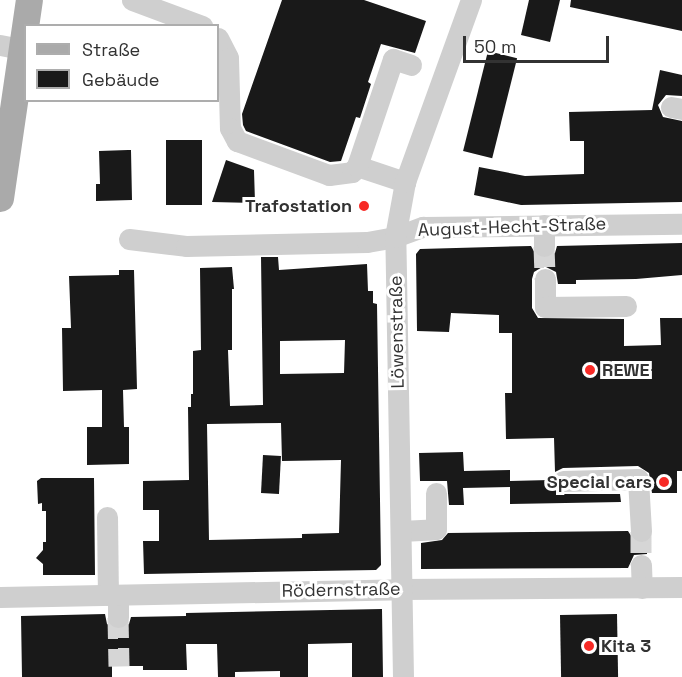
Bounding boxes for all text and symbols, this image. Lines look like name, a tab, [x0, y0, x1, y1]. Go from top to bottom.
legend	[24, 24, 219, 102]
scale bar	[466, 24, 612, 62]
text: 50 m	[474, 35, 516, 58]
text: Straße	[82, 38, 140, 61]
text: Gebäude	[82, 68, 160, 91]
place label: Trafostation	[245, 195, 352, 217]
marker: Trafostation	[357, 199, 371, 213]
street label: August-Hecht-Straße	[417, 213, 607, 241]
street label: Löwenstraße	[385, 275, 409, 389]
place label: REWE	[602, 359, 649, 381]
marker: REWE	[583, 363, 597, 377]
place label: Special cars	[547, 471, 652, 493]
marker: Special cars	[657, 475, 671, 489]
street label: Rödernstraße	[281, 578, 401, 602]
place label: Kita 3	[601, 635, 651, 657]
marker: Kita 3	[582, 639, 596, 653]

